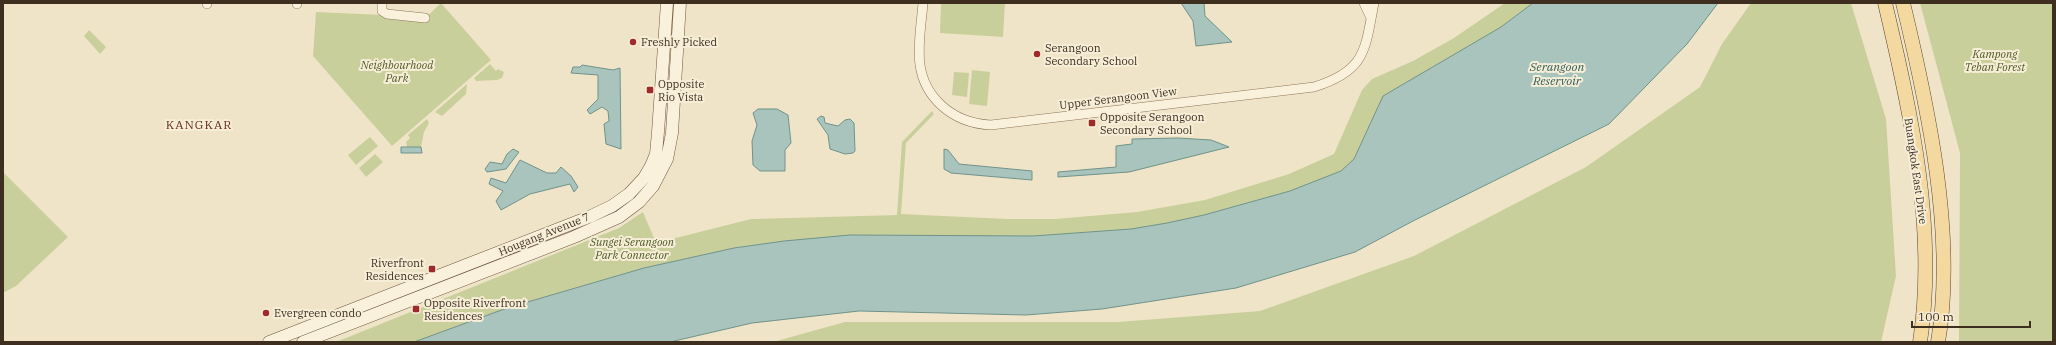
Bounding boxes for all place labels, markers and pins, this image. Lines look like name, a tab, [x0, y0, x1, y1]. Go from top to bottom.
place label: Freshly Picked	[641, 35, 718, 49]
marker: Freshly Picked	[628, 37, 638, 47]
place label: Serangoon Secondary School	[1045, 41, 1137, 68]
marker: Serangoon Secondary School	[1032, 49, 1042, 59]
place label: Opposite Rio Vista	[658, 77, 704, 104]
marker: Opposite Rio Vista	[645, 85, 655, 95]
place label: Opposite Serangoon Secondary School	[1100, 110, 1205, 137]
marker: Opposite Serangoon Secondary School	[1087, 118, 1097, 128]
place label: Riverfront Residences	[366, 256, 424, 283]
marker: Riverfront Residences	[427, 264, 437, 274]
place label: Opposite Riverfront Residences	[424, 296, 526, 323]
marker: Opposite Riverfront Residences	[411, 304, 421, 314]
place label: Evergreen condo	[274, 306, 361, 320]
marker: Evergreen condo	[261, 308, 271, 318]

